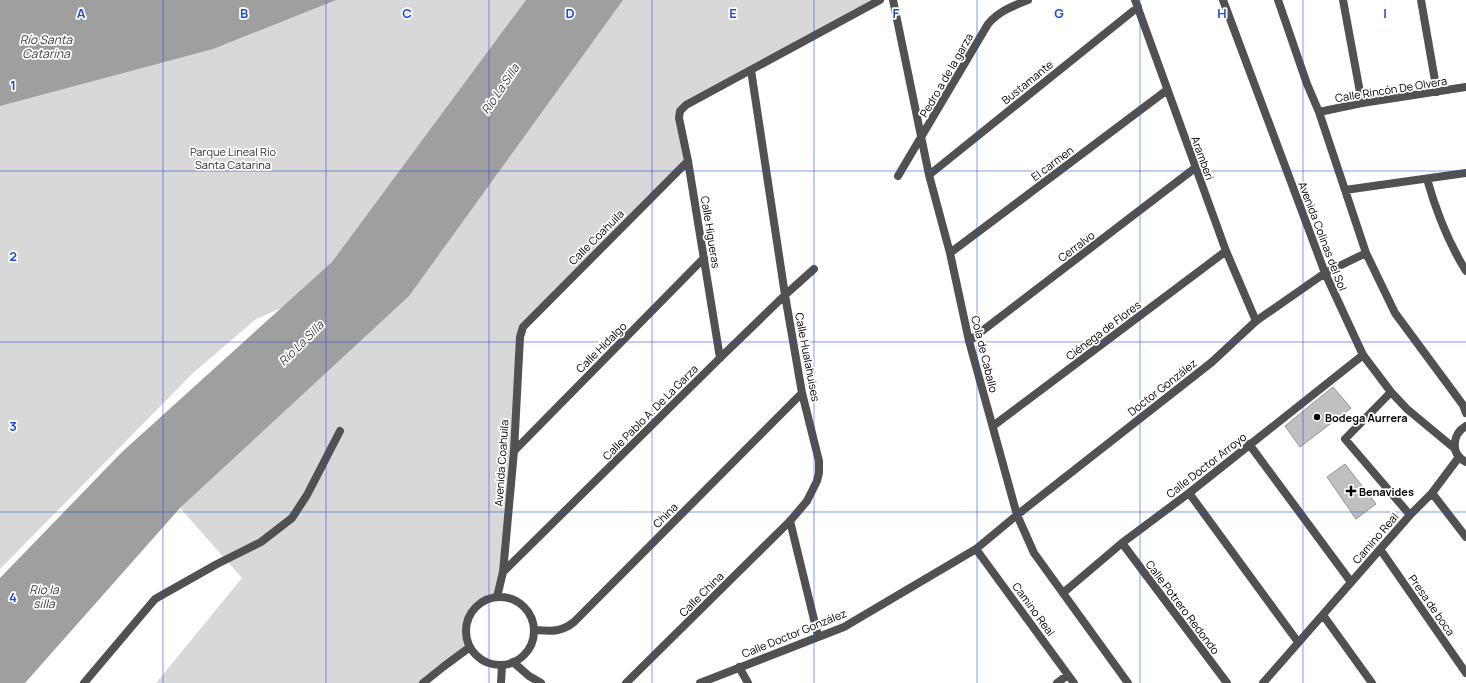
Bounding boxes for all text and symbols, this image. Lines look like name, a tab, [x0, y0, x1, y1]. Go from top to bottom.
text: A	[77, 4, 86, 22]
text: B	[240, 4, 248, 22]
text: C	[402, 4, 412, 22]
text: D	[565, 4, 575, 22]
text: E	[729, 4, 737, 22]
text: F	[893, 4, 900, 22]
text: G	[1054, 4, 1064, 22]
text: H	[1217, 4, 1227, 22]
text: I	[1383, 4, 1387, 22]
street label: Pedro a de la garza	[916, 30, 976, 120]
water label: Río Santa Catarina	[20, 31, 74, 62]
street label: Bustamante	[998, 56, 1056, 107]
water label: Río La Silla	[477, 59, 524, 118]
street label: Calle Rincón De Olvera	[1334, 73, 1448, 105]
text: 1	[10, 76, 16, 94]
street label: Aramberi	[1188, 134, 1218, 182]
street label: El carmen	[1028, 142, 1076, 184]
park label: Parque Lineal Río Santa Catarina	[190, 144, 277, 172]
street label: Avenida Colinas del Sol	[1295, 179, 1351, 293]
street label: Calle Higueras	[698, 195, 724, 269]
street label: Calle Coahuila	[565, 206, 627, 268]
street label: Cerralvo	[1054, 227, 1098, 265]
text: 2	[9, 247, 17, 265]
street label: Ciénega de Flores	[1062, 297, 1144, 363]
street label: Calle Hualahuises	[792, 311, 824, 403]
street label: Cola de Caballo	[968, 314, 1002, 394]
water label: Río La Silla	[275, 316, 328, 369]
street label: Calle Hidalgo	[572, 318, 630, 376]
street label: Doctor González	[1124, 355, 1200, 419]
street label: Calle Pablo A. De La Garza	[599, 361, 701, 463]
place label: Bodega Aurrera	[1325, 410, 1408, 425]
marker: Bodega Aurrera	[1312, 412, 1322, 422]
text: 3	[9, 417, 17, 435]
street label: Avenida Coahuila	[490, 419, 512, 507]
street label: Calle Doctor Arroyo	[1163, 429, 1250, 501]
place label: Benavides	[1359, 484, 1414, 499]
marker: Benavides	[1346, 486, 1356, 496]
street label: China	[649, 499, 681, 531]
street label: Camino Real	[1349, 509, 1401, 567]
street label: Calle Potrero Redondo	[1143, 557, 1224, 657]
street label: Calle China	[675, 568, 727, 620]
street label: Presa de boca	[1405, 571, 1459, 639]
street label: Camino Real	[1009, 579, 1059, 639]
water label: Rio la silla	[29, 581, 60, 612]
text: 4	[9, 588, 17, 606]
street label: Calle Doctor González	[739, 605, 849, 661]

